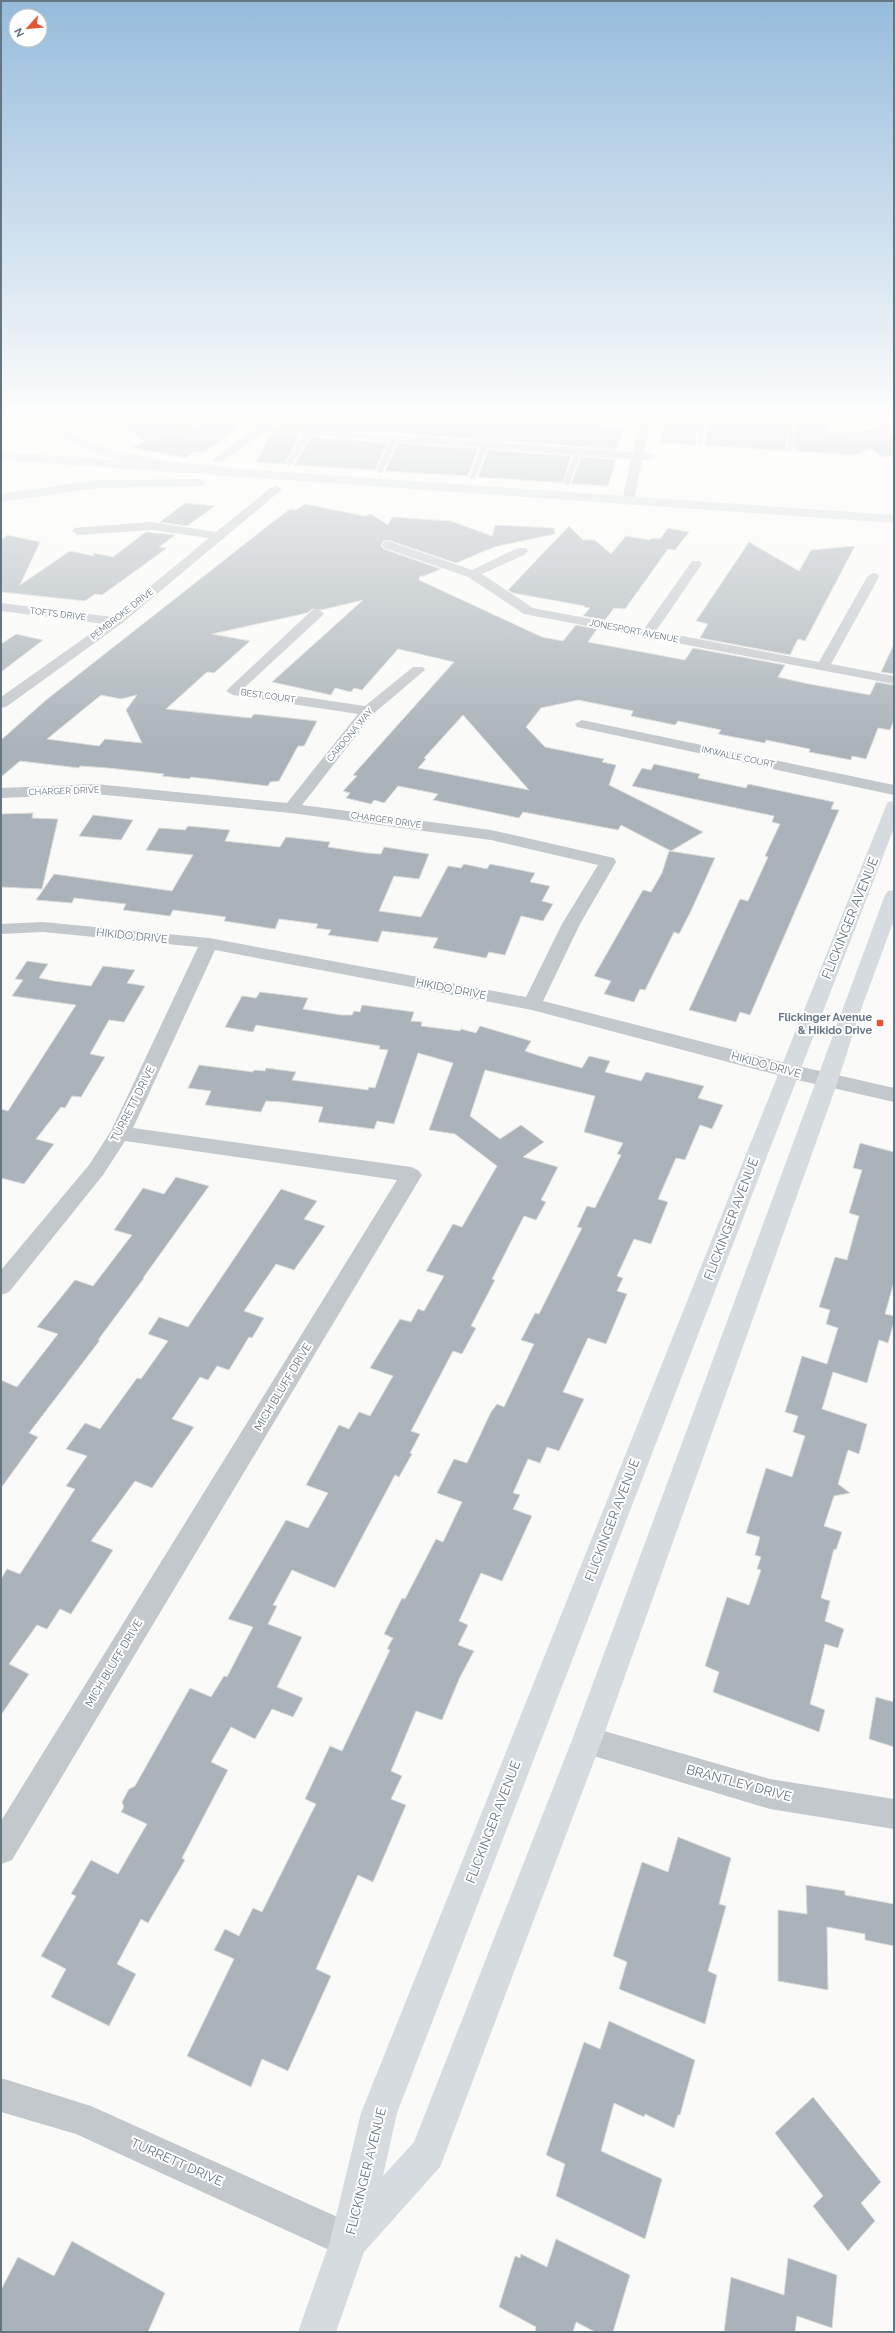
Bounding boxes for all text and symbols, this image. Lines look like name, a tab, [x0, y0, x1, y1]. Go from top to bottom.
north arrow	[8, 8, 48, 48]
text: N	[12, 26, 27, 39]
street label: PEMBROKE DRIVE	[88, 586, 156, 642]
street label: TOFTS DRIVE	[29, 606, 87, 622]
street label: JONESPORT AVENUE	[589, 617, 680, 645]
street label: BEST COURT	[240, 687, 297, 705]
street label: CARDONA WAY	[325, 706, 375, 764]
street label: IMWALLE COURT	[701, 744, 776, 770]
street label: CHARGER DRIVE	[28, 785, 100, 797]
street label: CHARGER DRIVE	[350, 810, 422, 830]
street label: FLICKINGER AVENUE	[819, 855, 881, 981]
street label: HIKIDO DRIVE	[96, 926, 169, 946]
street label: HIKIDO DRIVE	[415, 976, 488, 1002]
place label: Flickinger Avenue & Hikido Drive	[778, 1011, 872, 1037]
marker: Flickinger Avenue & Hikido Drive	[875, 1018, 885, 1028]
street label: HIKIDO DRIVE	[730, 1049, 803, 1081]
street label: TURRETT DRIVE	[108, 1063, 158, 1144]
street label: FLICKINGER AVENUE	[701, 1155, 761, 1282]
street label: MICH BLUFF DRIVE	[252, 1341, 314, 1433]
street label: FLICKINGER AVENUE	[582, 1456, 642, 1583]
street label: MICH BLUFF DRIVE	[83, 1617, 145, 1709]
street label: FLICKINGER AVENUE	[463, 1758, 523, 1885]
street label: BRANTLEY DRIVE	[685, 1762, 793, 1804]
street label: FLICKINGER AVENUE	[343, 2106, 389, 2236]
street label: TURRETT DRIVE	[129, 2135, 225, 2189]

